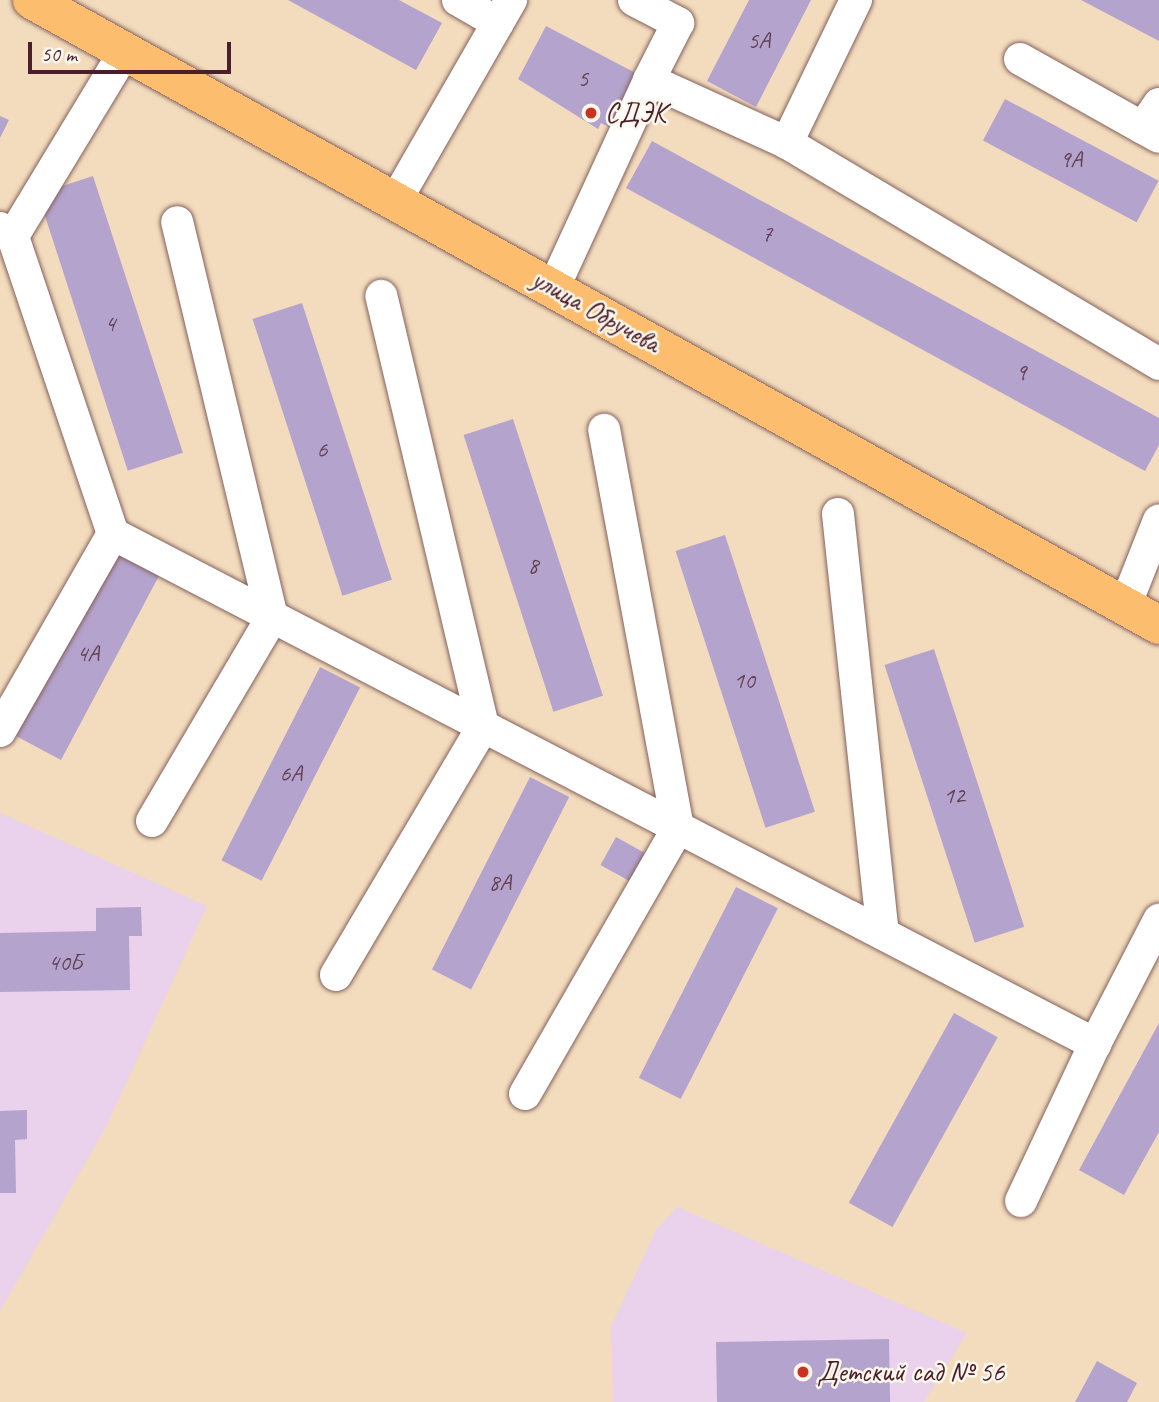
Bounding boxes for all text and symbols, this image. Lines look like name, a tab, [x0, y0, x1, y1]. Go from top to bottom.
house number: 5А	[748, 27, 770, 55]
scale bar	[32, 28, 234, 72]
text: 50 m	[41, 41, 77, 67]
house number: 5	[578, 65, 588, 93]
place label: СДЭК	[605, 96, 666, 130]
marker: СДЭК	[583, 105, 599, 121]
house number: 9А	[1060, 146, 1082, 174]
house number: 7	[762, 220, 772, 248]
street label: улица Обручева	[526, 262, 666, 360]
house number: 4	[105, 310, 115, 338]
house number: 9	[1016, 359, 1026, 387]
house number: 6	[317, 436, 327, 464]
house number: 8	[528, 552, 538, 580]
house number: 4А	[77, 640, 99, 668]
house number: 10	[733, 667, 755, 695]
house number: 6А	[280, 760, 302, 788]
house number: 12	[943, 782, 965, 810]
house number: 8А	[489, 869, 511, 897]
house number: 40Б	[48, 949, 82, 977]
place label: Детский сад № 56	[817, 1355, 1004, 1389]
marker: Детский сад № 56	[795, 1364, 811, 1380]

